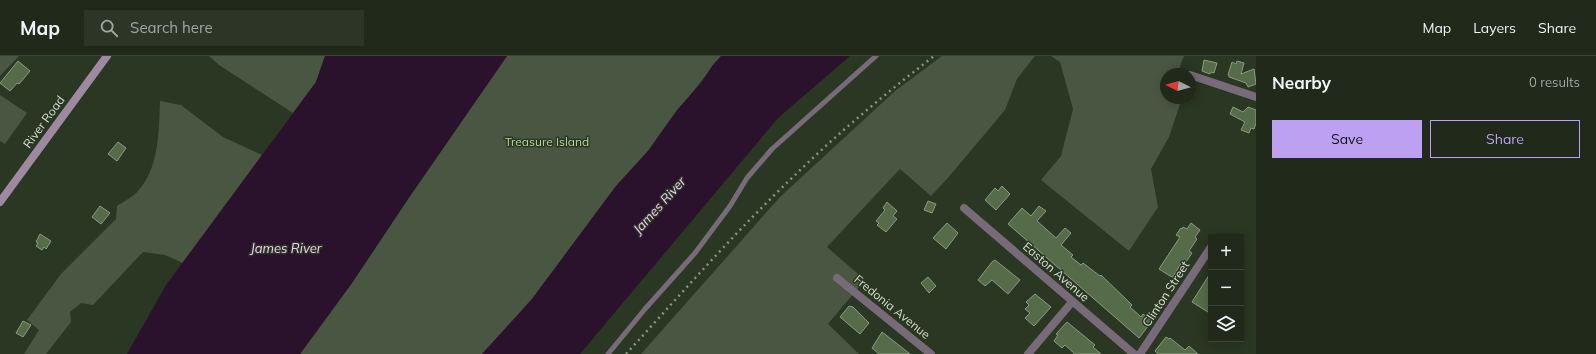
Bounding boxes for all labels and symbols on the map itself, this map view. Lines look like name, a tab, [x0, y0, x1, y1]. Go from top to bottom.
north arrow	[1160, 68, 1196, 104]
street label: River Road	[20, 93, 68, 151]
park label: Treasure Island	[505, 134, 589, 149]
water label: James River	[629, 172, 690, 238]
street label: Easton Avenue	[1020, 239, 1093, 305]
water label: James River	[249, 240, 323, 256]
street label: Clinton Street	[1139, 258, 1192, 329]
street label: Fredonia Avenue	[851, 271, 933, 342]

